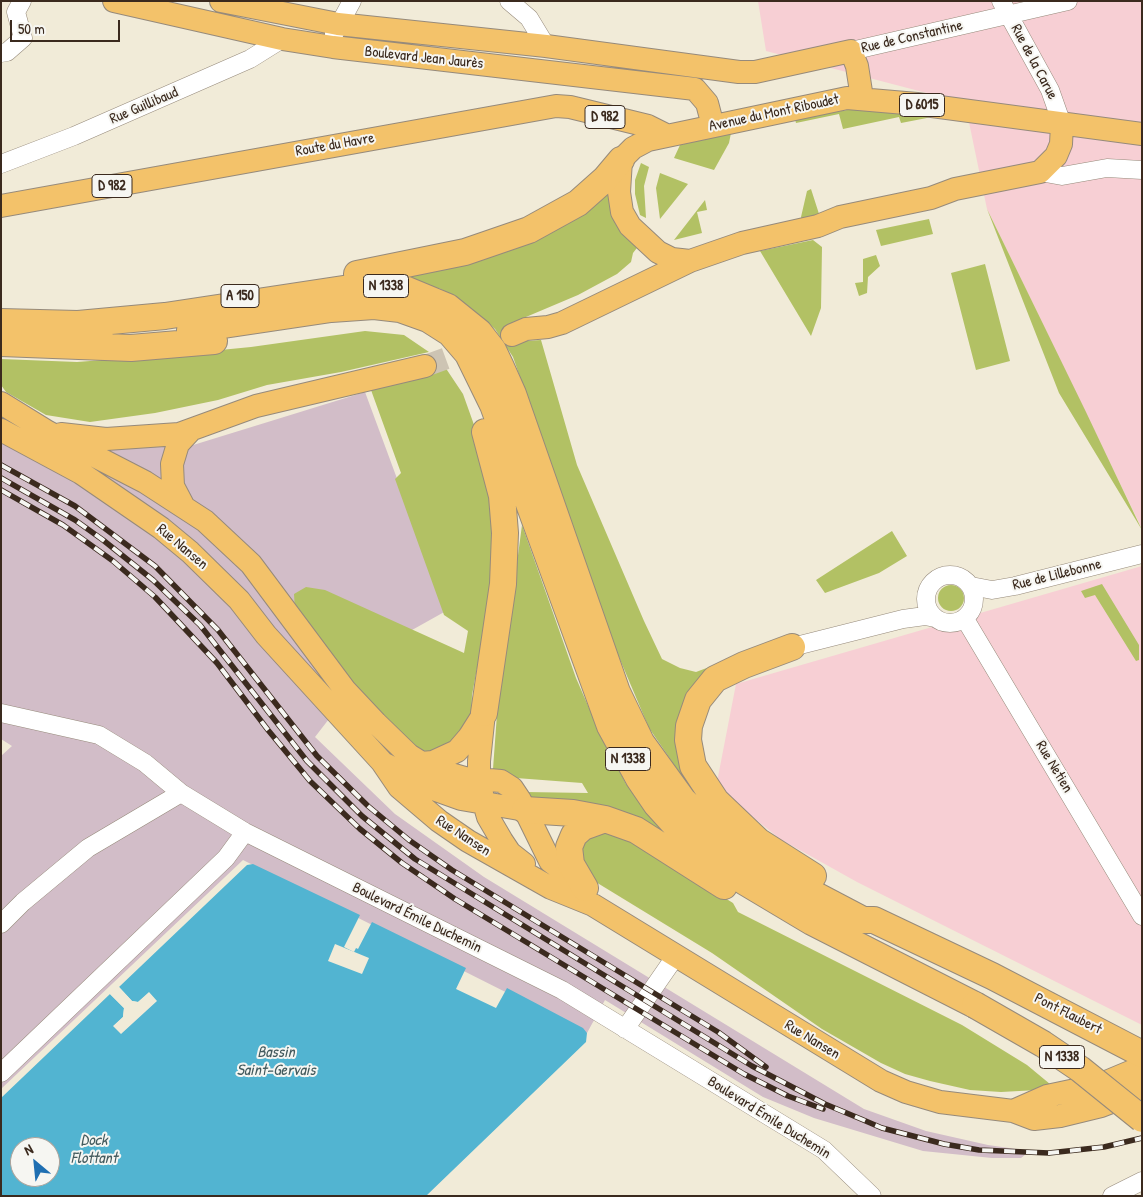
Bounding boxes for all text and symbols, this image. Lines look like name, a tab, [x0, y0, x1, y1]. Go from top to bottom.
scale bar	[12, 10, 122, 42]
street label: Rue de Constantine	[860, 17, 964, 57]
text: 50 m	[18, 18, 45, 39]
street label: Rue de la Carue	[1007, 21, 1061, 103]
street label: Boulevard Jean Jaurès	[364, 43, 484, 73]
street label: Rue Guillibaud	[107, 84, 181, 128]
street label: Avenue du Mont Riboudet	[707, 90, 841, 136]
road number: D 6015	[900, 94, 944, 116]
road number: D 982	[585, 105, 625, 128]
street label: Route du Havre	[294, 129, 376, 161]
road number: D 982	[92, 175, 132, 198]
road number: N 1338	[364, 274, 408, 298]
road number: A 150	[221, 284, 259, 308]
street label: Rue Nansen	[153, 520, 211, 574]
street label: Rue de Lillebonne	[1011, 555, 1103, 595]
street label: Rue Netien	[1031, 738, 1077, 796]
road number: N 1338	[606, 748, 650, 771]
street label: Rue Nansen	[432, 812, 494, 860]
street label: Boulevard Émile Duchemin	[349, 879, 485, 957]
street label: Pont Flaubert	[1031, 989, 1105, 1039]
street label: Rue Nansen	[781, 1016, 843, 1064]
water label: Bassin Saint-Gervais	[236, 1043, 316, 1081]
road number: N 1338	[1040, 1046, 1084, 1068]
street label: Boulevard Émile Duchemin	[704, 1073, 834, 1163]
water label: Dock Flottant	[71, 1131, 117, 1169]
north arrow	[10, 1137, 60, 1187]
text: N	[20, 1139, 36, 1159]

